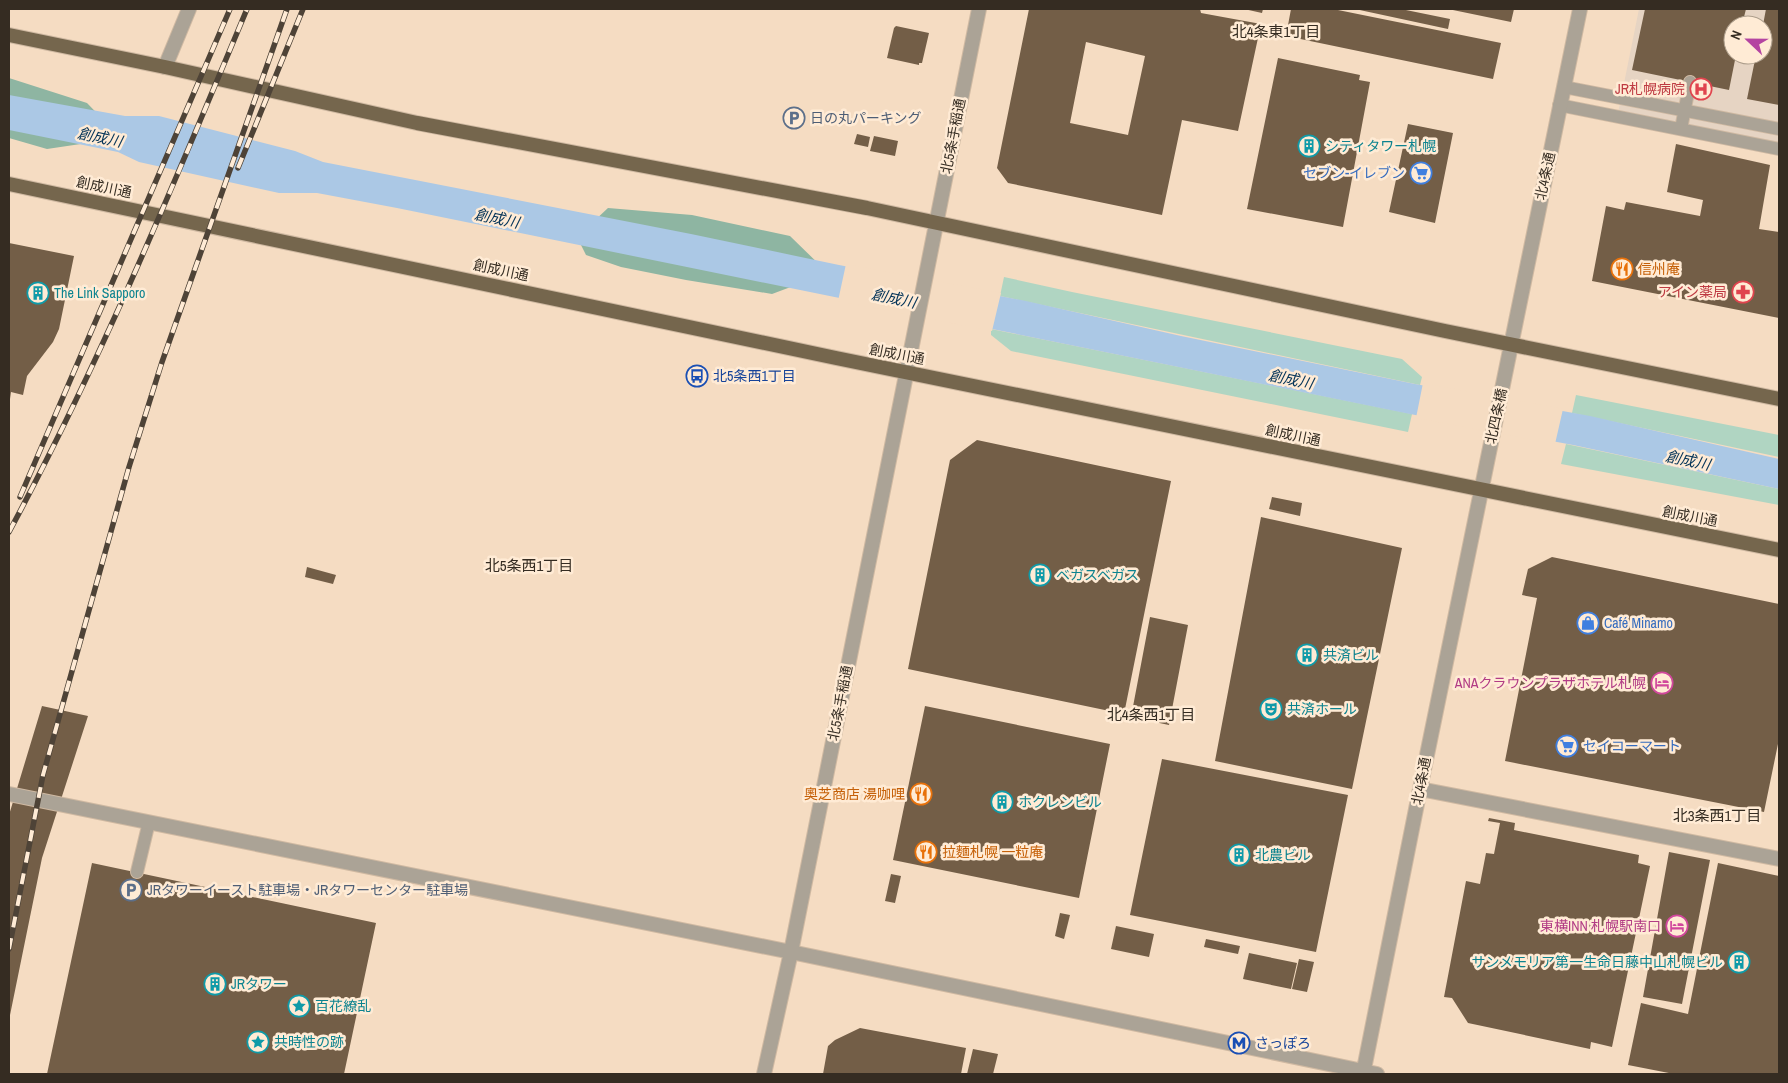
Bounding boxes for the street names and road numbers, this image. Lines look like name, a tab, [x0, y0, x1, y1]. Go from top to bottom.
street label: 北5条手稲通	[937, 97, 969, 175]
street label: 北4条通	[1531, 150, 1559, 202]
street label: 創成川通	[75, 172, 133, 202]
street label: 創成川通	[472, 255, 530, 285]
street label: 創成川通	[868, 340, 926, 368]
street label: 北四条橋	[1481, 387, 1511, 445]
street label: 創成川通	[1264, 420, 1322, 450]
street label: 創成川通	[1661, 502, 1719, 530]
street label: 北5条手稲通	[824, 664, 856, 742]
street label: 北4条通	[1408, 756, 1434, 806]

